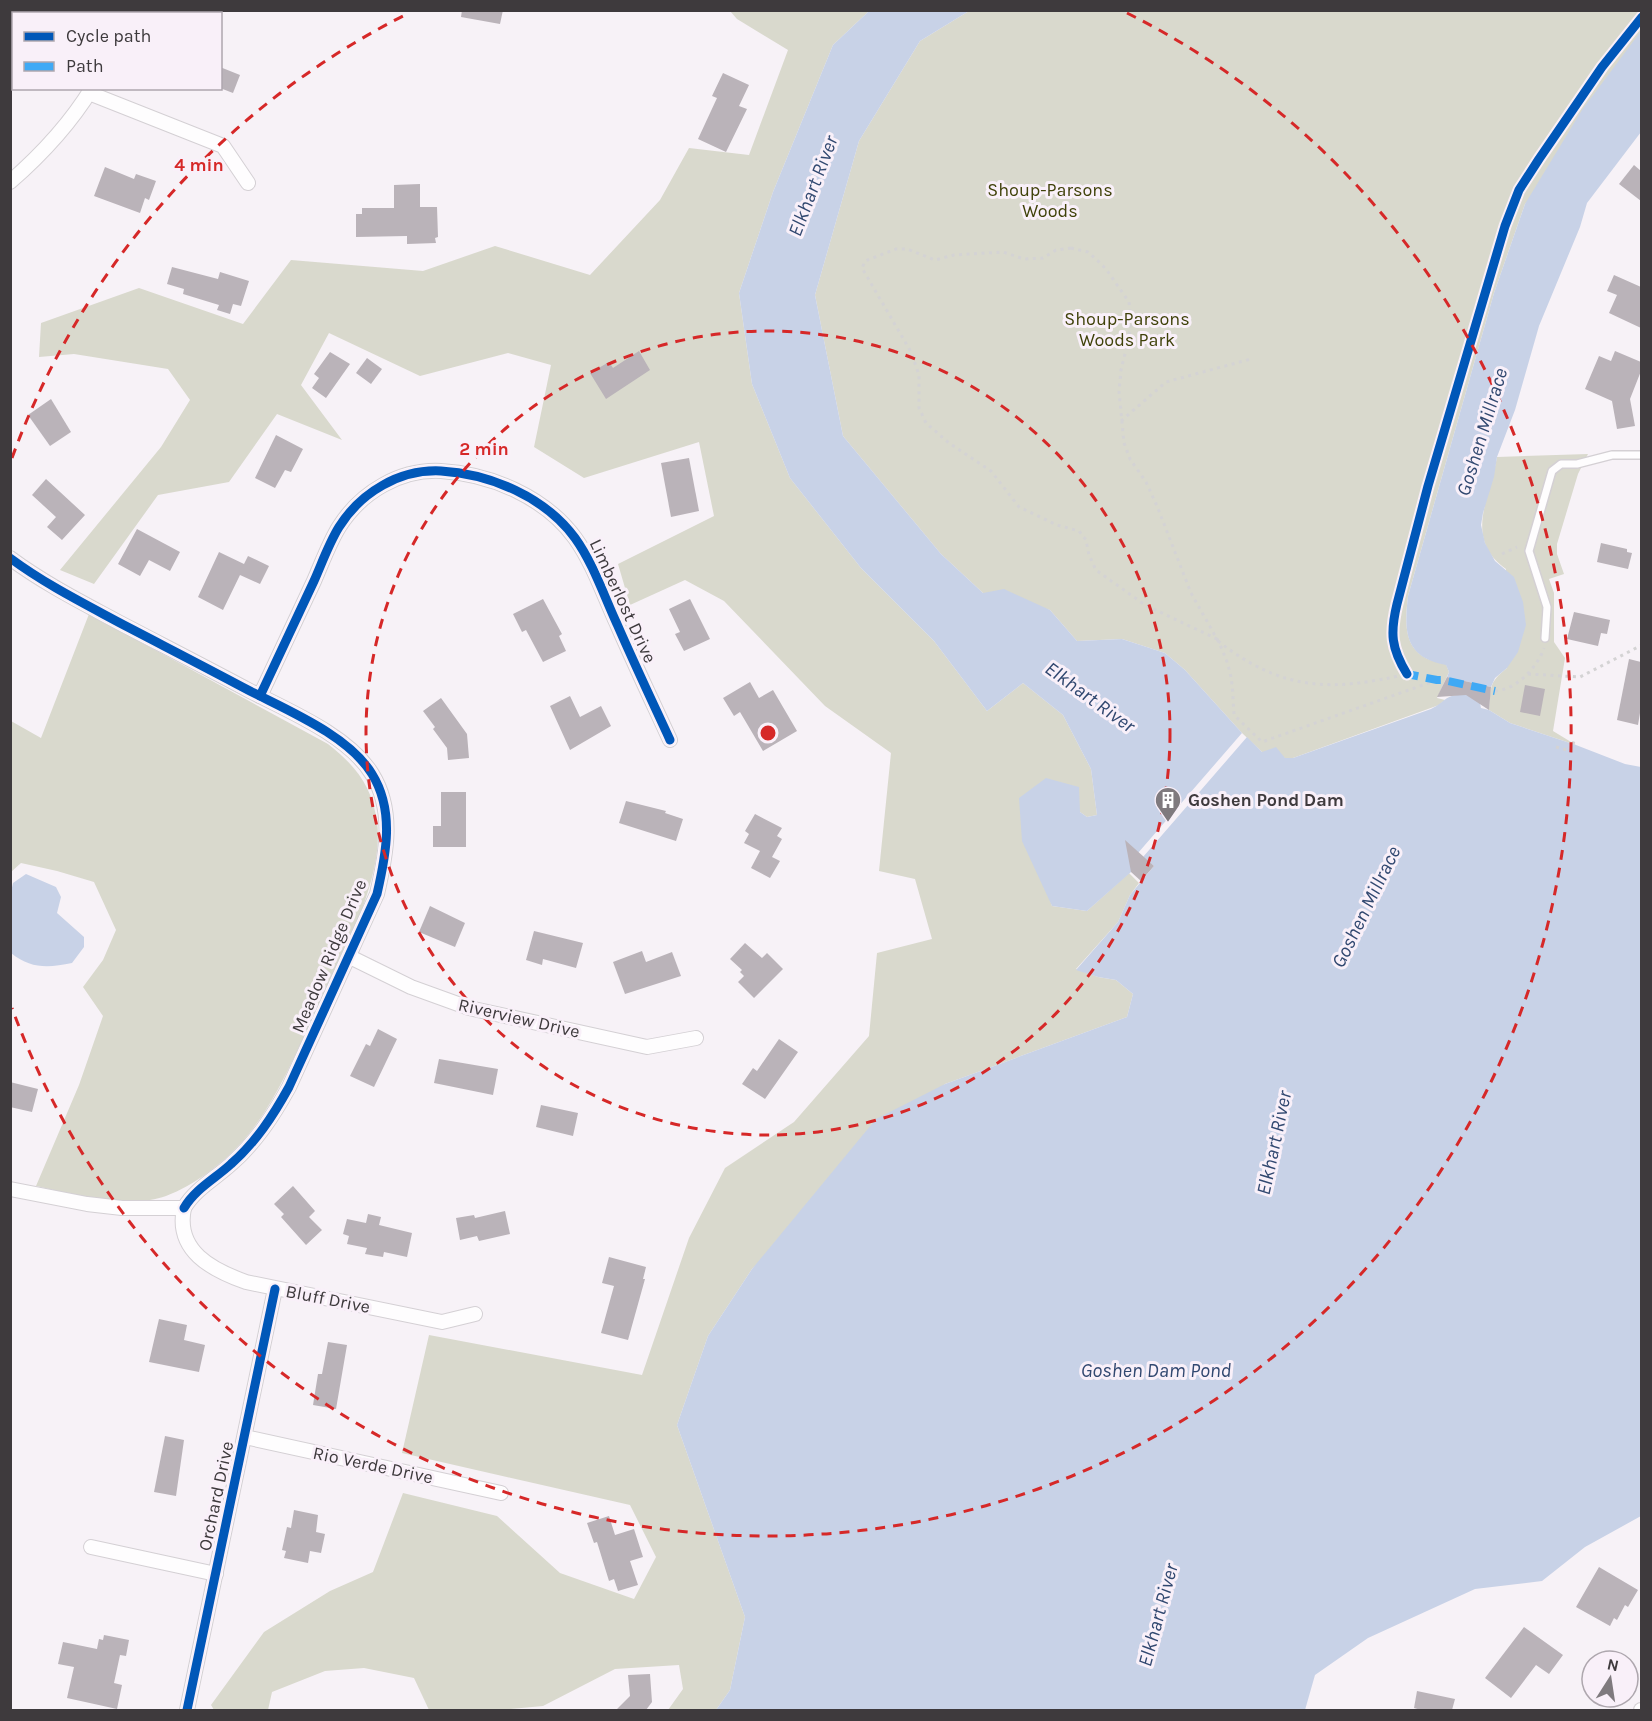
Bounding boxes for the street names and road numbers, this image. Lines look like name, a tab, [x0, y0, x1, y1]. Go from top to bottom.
street label: Limberlost Drive	[585, 535, 661, 667]
street label: Meadow Ridge Drive	[287, 876, 371, 1036]
street label: Riverview Drive	[456, 993, 582, 1043]
street label: Bluff Drive	[284, 1280, 372, 1318]
street label: Orchard Drive	[194, 1439, 238, 1553]
street label: Rio Verde Drive	[311, 1442, 435, 1488]

